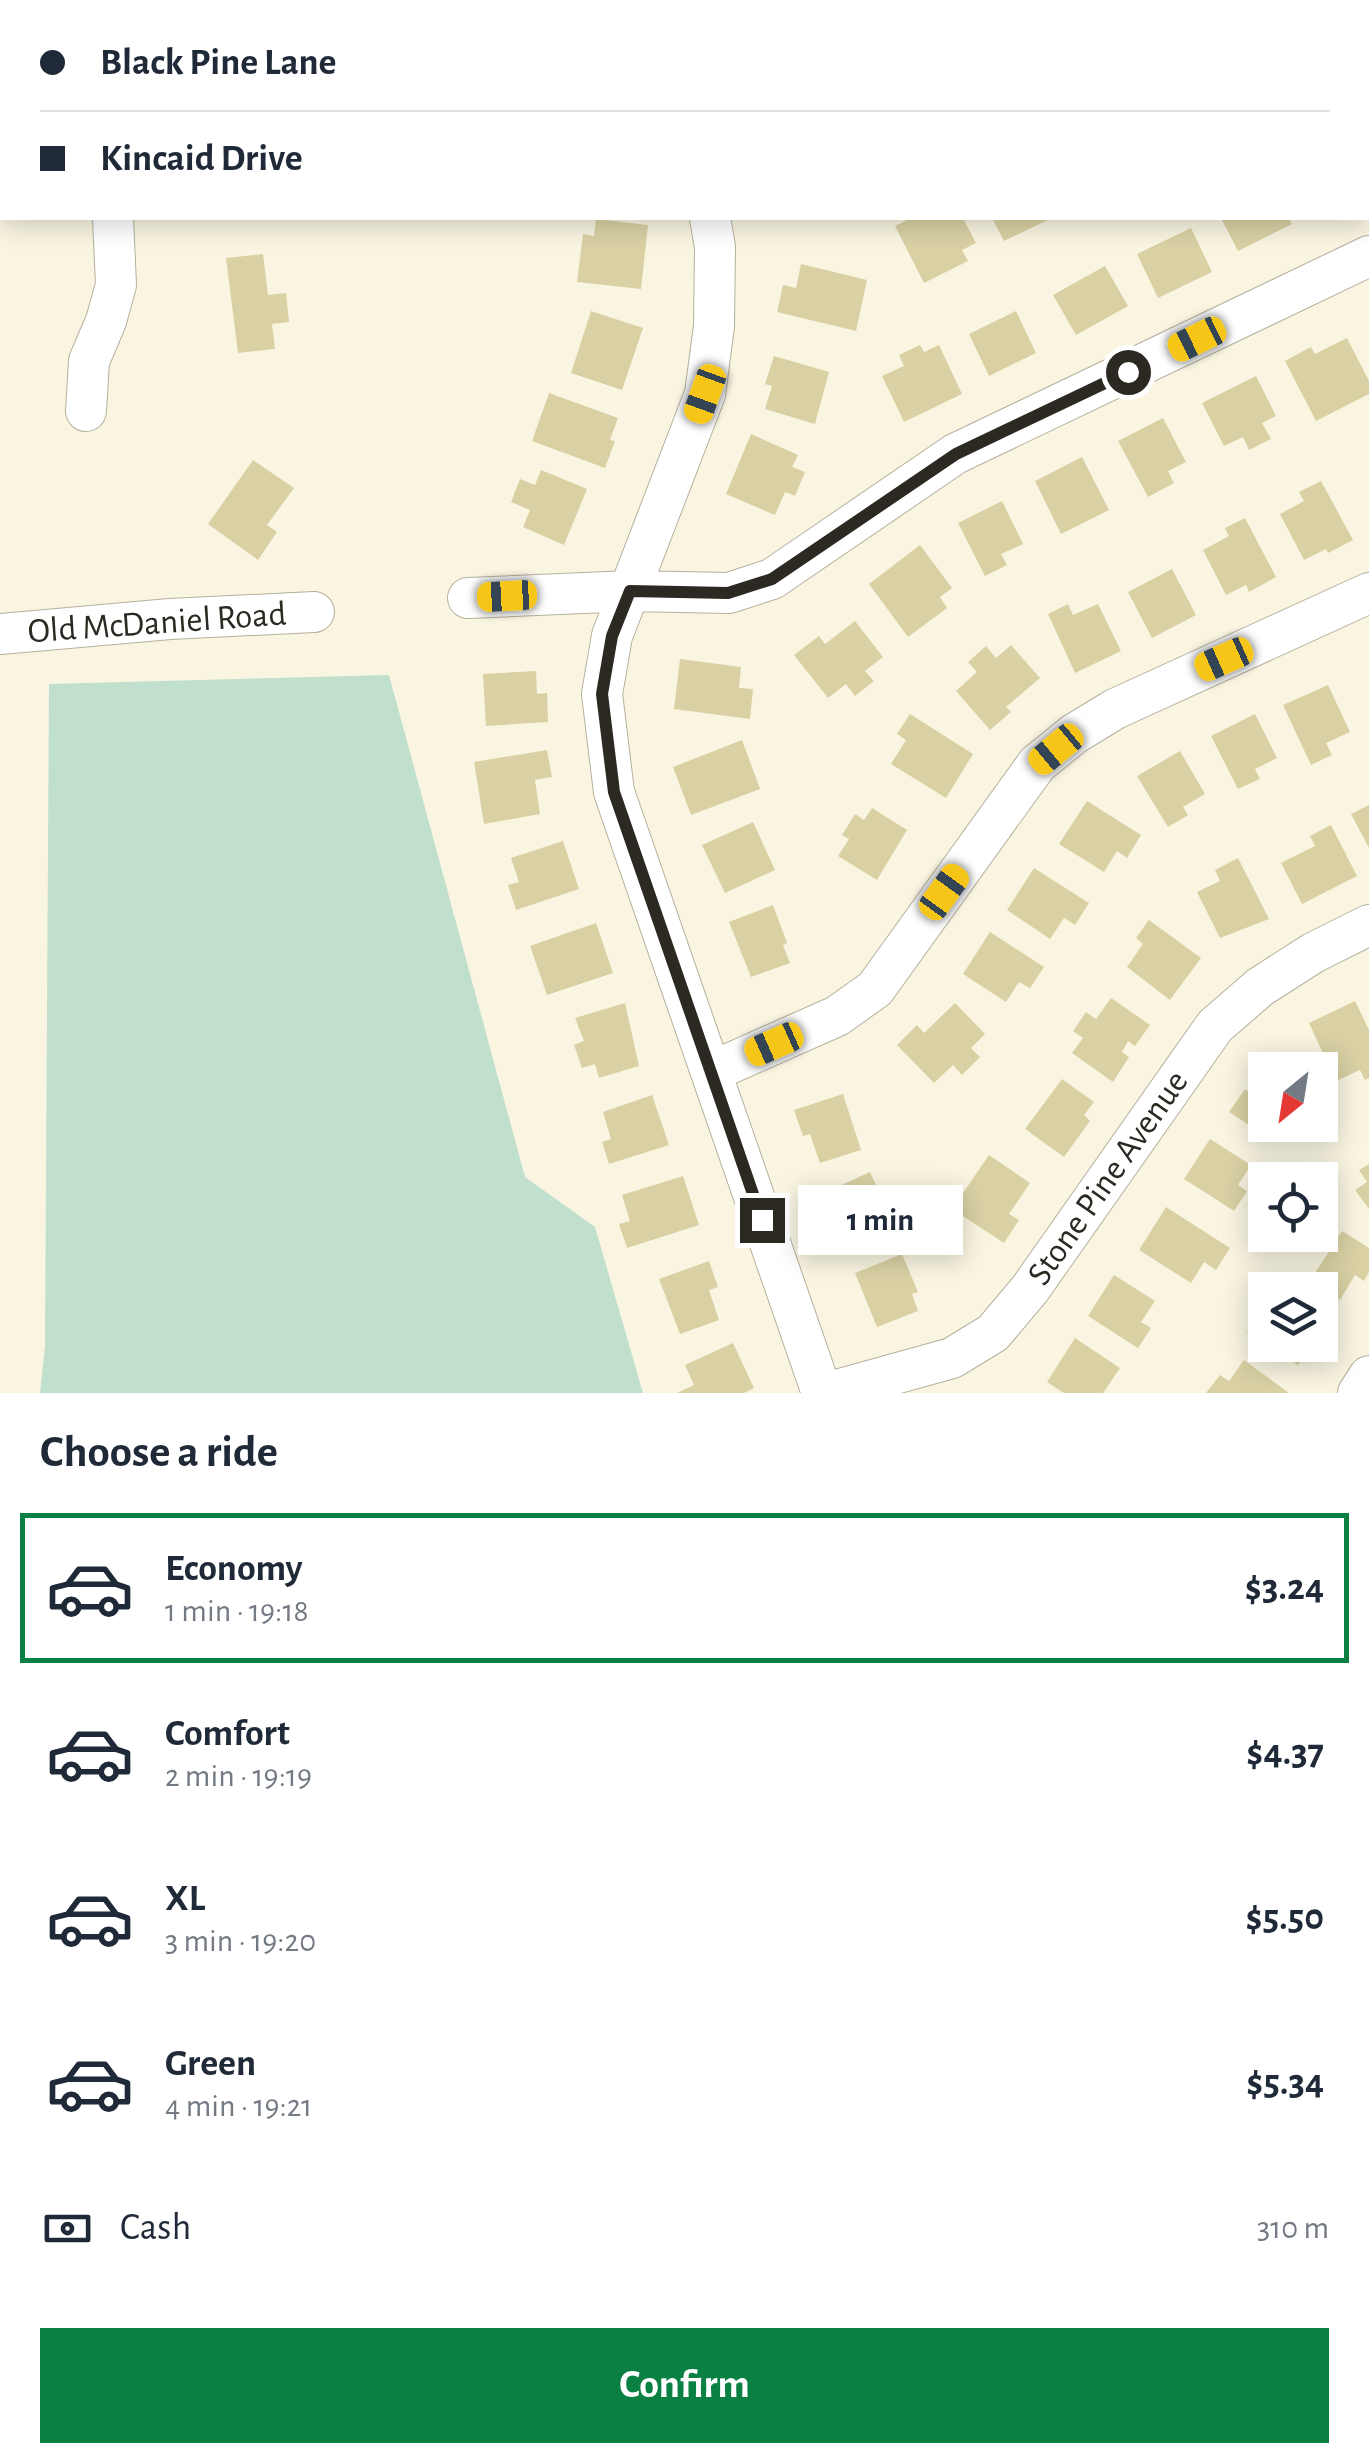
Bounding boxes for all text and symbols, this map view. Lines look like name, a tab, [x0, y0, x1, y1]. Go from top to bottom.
text: Black Pine Lane	[100, 44, 337, 82]
text: Kincaid Drive	[100, 140, 303, 178]
car	[1163, 312, 1231, 366]
route start	[1106, 350, 1151, 395]
car	[681, 361, 729, 427]
car	[476, 579, 538, 613]
street label: Old McDaniel Road	[26, 597, 288, 649]
car	[1190, 633, 1258, 685]
car	[1023, 718, 1089, 780]
car	[914, 859, 974, 925]
car	[740, 1018, 808, 1070]
north arrow	[1248, 1052, 1338, 1142]
map controls	[1248, 1052, 1338, 1362]
street label: Stone Pine Avenue	[1021, 1064, 1195, 1292]
button: locate	[1248, 1162, 1338, 1252]
callout: 1 min	[797, 1185, 962, 1255]
route end	[740, 1198, 785, 1243]
text: 1 min	[847, 1204, 914, 1236]
button: layers	[1248, 1272, 1338, 1362]
text: Choose a ride	[40, 1430, 278, 1475]
icon: car	[45, 1543, 135, 1633]
text: Economy	[165, 1550, 303, 1588]
text: $3.24	[1245, 1569, 1324, 1607]
text: 1 min · 19:18	[165, 1595, 309, 1627]
icon: car	[45, 1708, 135, 1798]
text: Comfort	[165, 1715, 290, 1753]
text: $4.37	[1246, 1734, 1324, 1772]
text: 2 min · 19:19	[165, 1760, 312, 1792]
icon: car	[45, 1873, 135, 1963]
text: XL	[165, 1880, 205, 1918]
text: $5.50	[1246, 1899, 1324, 1937]
text: 3 min · 19:20	[165, 1925, 316, 1957]
icon: car	[45, 2038, 135, 2128]
text: Green	[165, 2045, 256, 2083]
text: $5.34	[1246, 2064, 1324, 2102]
text: 4 min · 19:21	[165, 2090, 312, 2122]
icon: cash	[40, 2201, 95, 2256]
text: Cash	[120, 2209, 191, 2247]
text: 310 m	[1257, 2212, 1329, 2244]
button: Confirm	[40, 2328, 1329, 2443]

